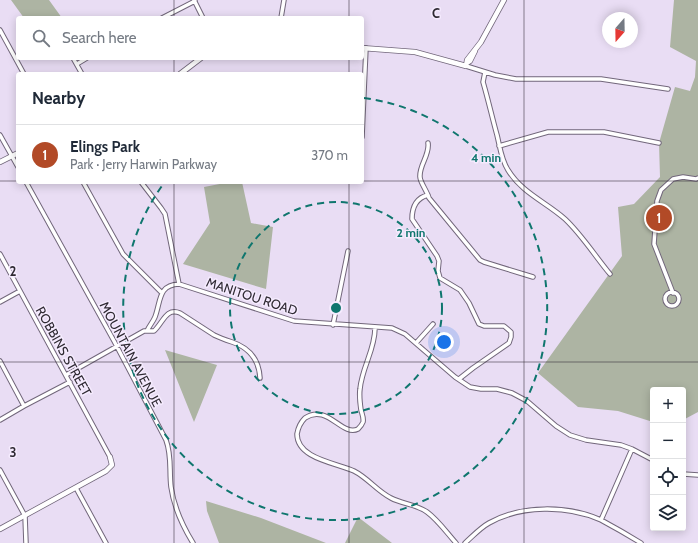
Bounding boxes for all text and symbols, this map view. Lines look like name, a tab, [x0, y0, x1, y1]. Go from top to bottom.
text: C	[432, 5, 440, 21]
north arrow	[602, 12, 638, 48]
search box	[16, 16, 364, 60]
icon: search	[30, 27, 52, 49]
text: Search here	[62, 29, 137, 47]
text: Nearby	[32, 88, 85, 108]
text: Elings Park	[70, 138, 140, 156]
text: 1	[43, 147, 47, 163]
text: 370 m	[311, 147, 348, 163]
text: 4 min	[471, 150, 501, 165]
text: Park · Jerry Harwin Parkway	[70, 156, 217, 172]
pin: 1	[646, 203, 672, 233]
text: 2 min	[397, 225, 425, 240]
text: 2	[10, 263, 17, 279]
street label: MANITOU ROAD	[204, 274, 300, 318]
street label: MOUNTAIN AVENUE	[96, 299, 166, 409]
centre of rings	[329, 301, 343, 315]
street label: ROBBINS STREET	[33, 303, 95, 399]
your location	[434, 332, 454, 352]
map controls	[650, 387, 686, 531]
button: +	[650, 387, 686, 423]
button: −	[650, 423, 686, 459]
text: 3	[9, 444, 17, 460]
button: locate	[650, 459, 686, 495]
button: layers	[650, 495, 686, 531]

